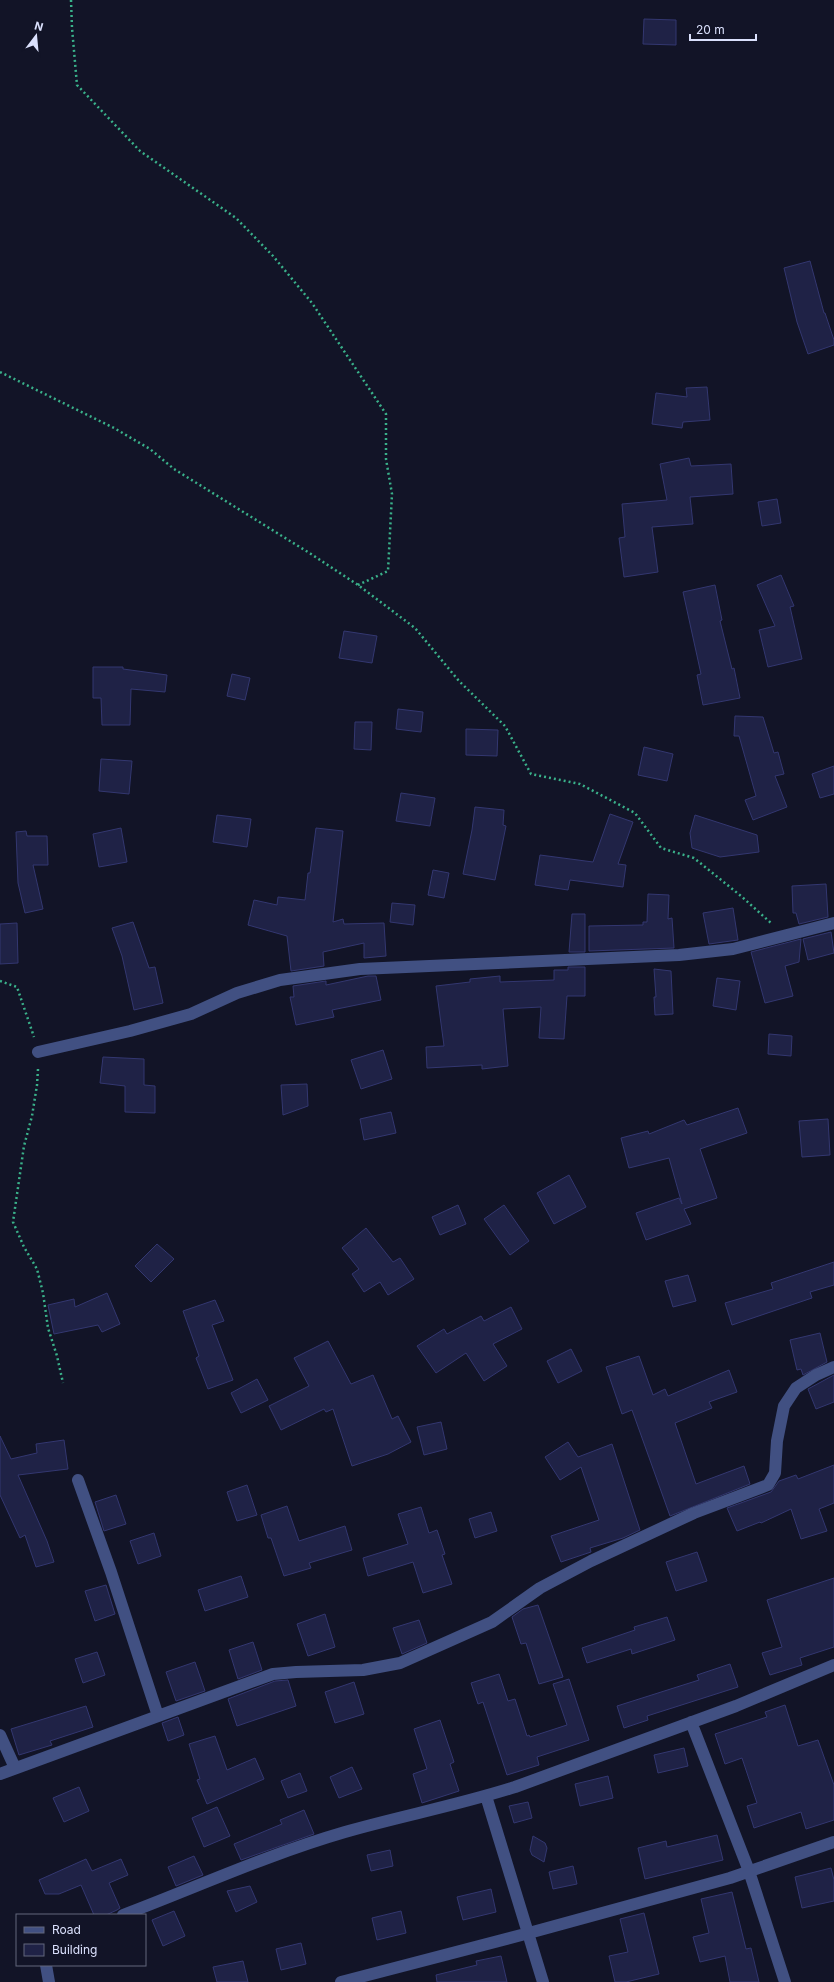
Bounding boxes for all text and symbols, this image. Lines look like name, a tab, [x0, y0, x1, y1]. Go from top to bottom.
north arrow	[16, 16, 56, 56]
scale bar	[690, 16, 756, 42]
text: N	[33, 19, 45, 34]
text: 20 m	[696, 22, 725, 37]
legend	[16, 1914, 146, 1966]
text: Road	[52, 1922, 81, 1937]
text: Building	[52, 1942, 97, 1957]

